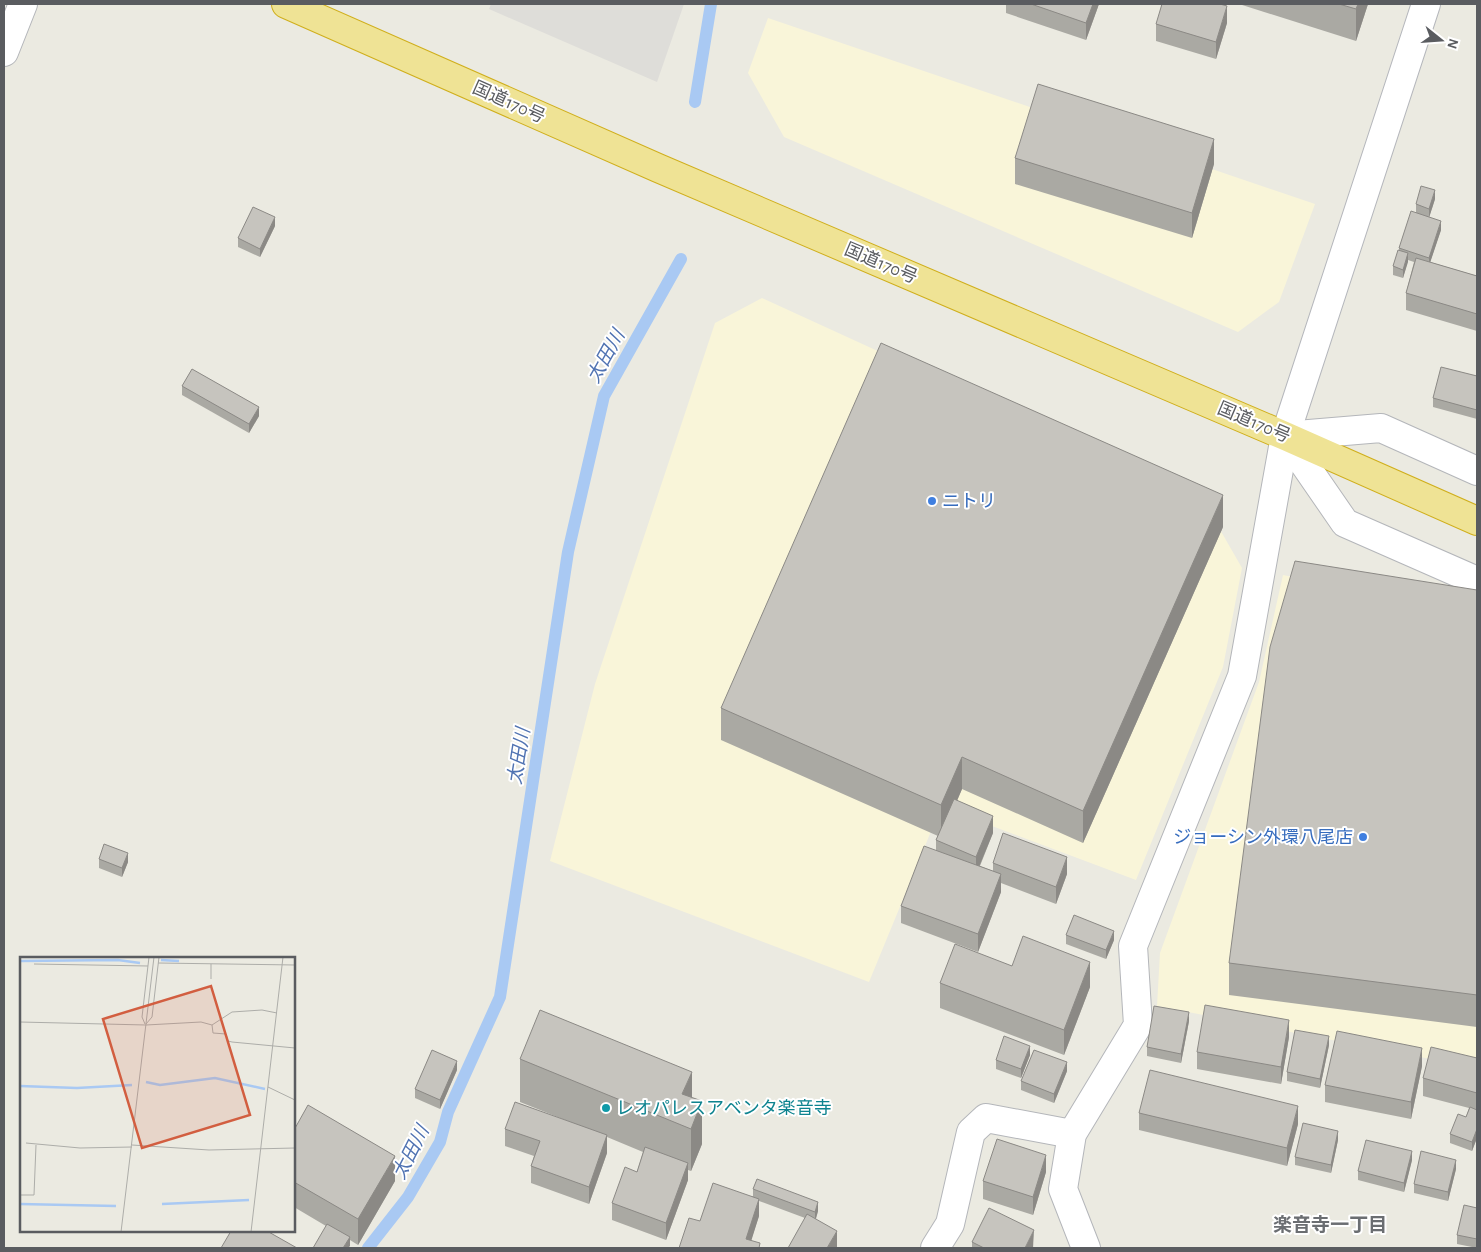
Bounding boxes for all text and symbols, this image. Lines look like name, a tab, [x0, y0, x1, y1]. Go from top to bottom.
north arrow	[1416, 15, 1466, 65]
text: N	[1444, 37, 1461, 50]
street label: 国道170号	[470, 77, 548, 127]
street label: 国道170号	[842, 239, 920, 287]
water label: 太田川	[583, 325, 629, 386]
street label: 国道170号	[1215, 398, 1293, 446]
place label: ニトリ	[942, 493, 996, 511]
marker: ニトリ	[926, 495, 938, 507]
water label: 太田川	[505, 724, 534, 786]
place label: ジョーシン外環八尾店	[1173, 827, 1353, 847]
marker: ジョーシン外環八尾店	[1357, 831, 1369, 843]
inset map	[20, 957, 295, 1232]
place label: レオパレスアベンタ楽音寺	[616, 1099, 832, 1118]
marker: レオパレスアベンタ楽音寺	[600, 1102, 612, 1114]
water label: 太田川	[389, 1121, 434, 1182]
district label: 楽音寺一丁目	[1273, 1215, 1387, 1235]

